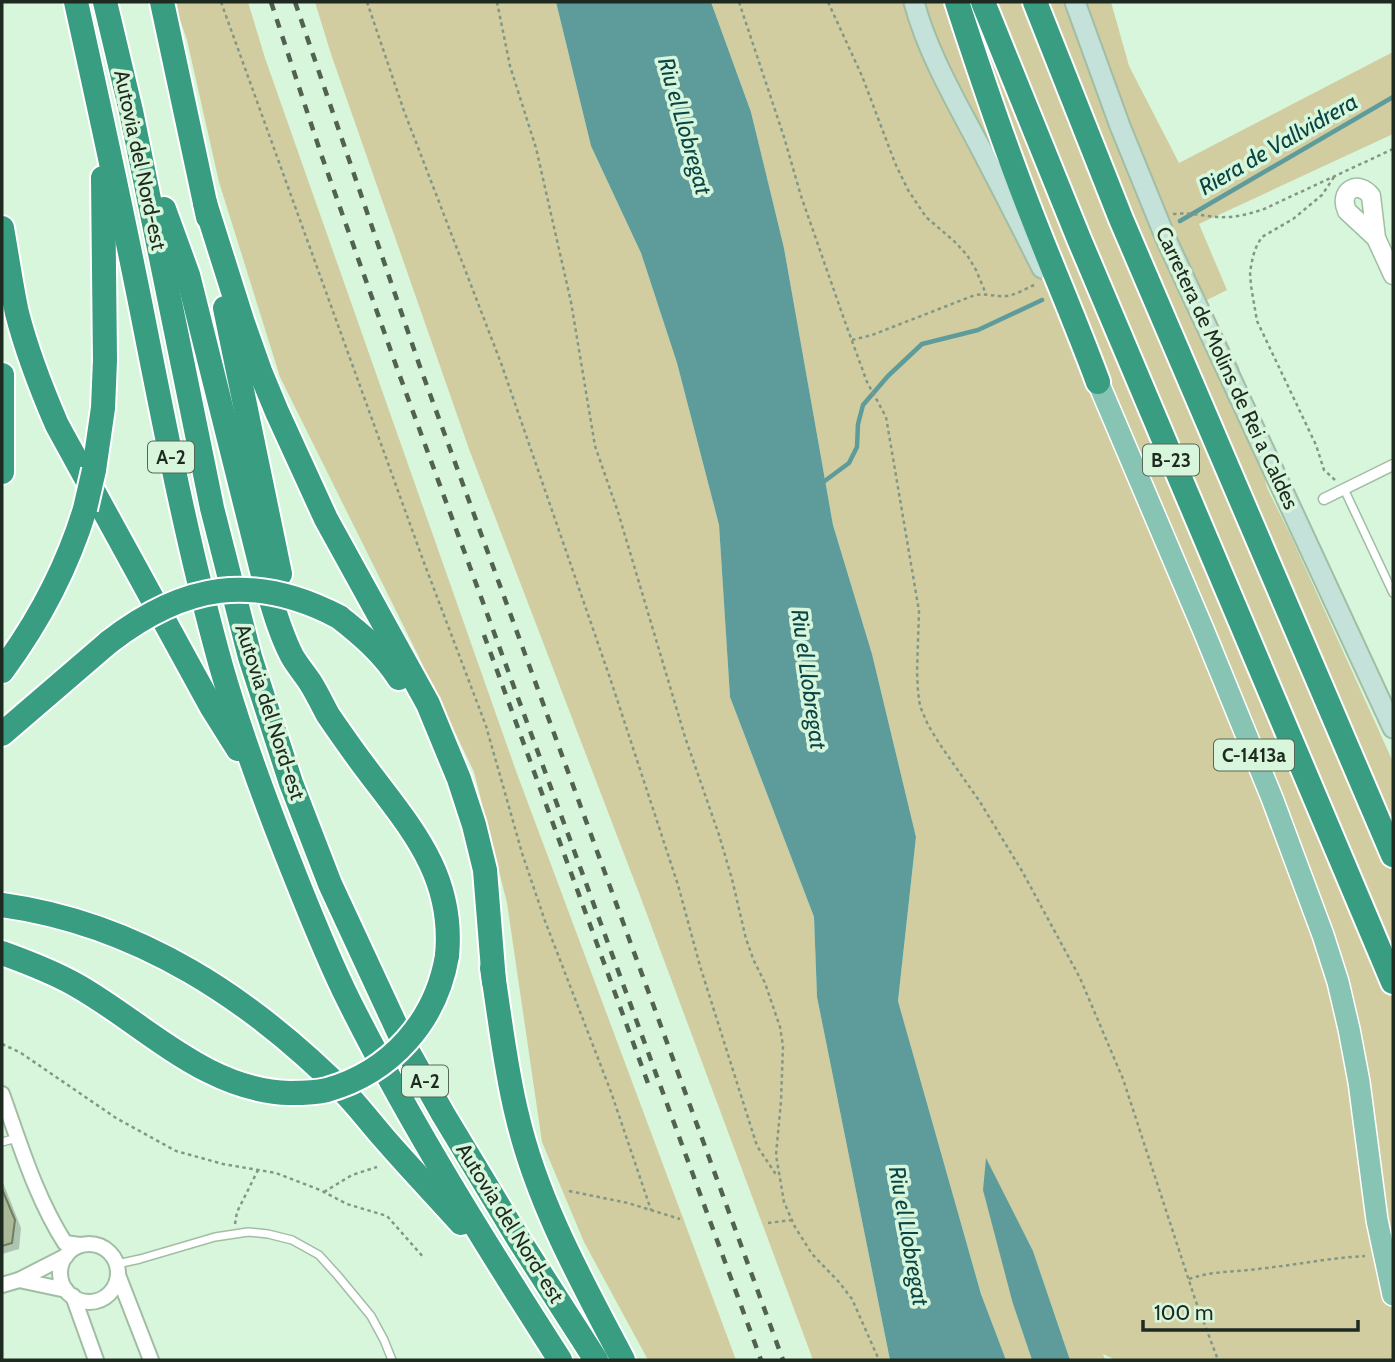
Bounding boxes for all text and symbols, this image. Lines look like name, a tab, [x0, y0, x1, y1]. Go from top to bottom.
water label: Riu el Llobregat	[652, 54, 718, 199]
street label: Autovia del Nord-est	[109, 68, 172, 252]
water label: Riera de Vallvidrera	[1194, 87, 1362, 201]
street label: Carretera de Molins de Rei a Caldes	[1151, 223, 1304, 513]
road number: A-2	[148, 442, 194, 472]
road number: B-23	[1143, 444, 1199, 475]
water label: Riu el Llobregat	[785, 607, 833, 752]
street label: Autovia del Nord-est	[230, 621, 311, 803]
road number: C-1413a	[1214, 740, 1294, 770]
road number: A-2	[402, 1065, 448, 1096]
street label: Autovia del Nord-est	[451, 1138, 570, 1307]
water label: Riu el Llobregat	[883, 1164, 935, 1309]
scale bar	[1143, 1288, 1358, 1332]
text: 100 m	[1154, 1300, 1213, 1325]

